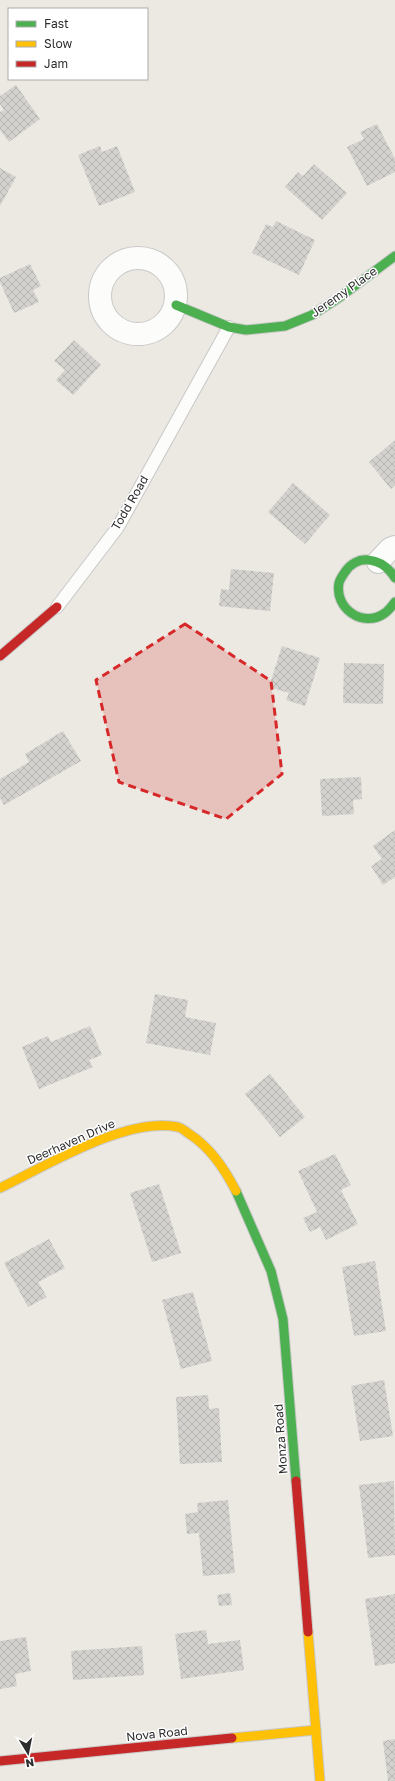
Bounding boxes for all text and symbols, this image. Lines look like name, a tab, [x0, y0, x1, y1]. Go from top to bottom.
legend	[8, 8, 148, 80]
text: Fast	[44, 16, 69, 31]
text: Slow	[44, 36, 72, 51]
text: Jam	[44, 56, 68, 71]
street label: Jeremy Place	[308, 263, 380, 320]
street label: Todd Road	[108, 473, 151, 533]
street label: Deerhaven Drive	[25, 1115, 117, 1168]
street label: Monza Road	[271, 1403, 290, 1475]
street label: Nova Road	[126, 1723, 188, 1744]
north arrow	[8, 1733, 48, 1773]
text: N	[25, 1756, 35, 1770]

